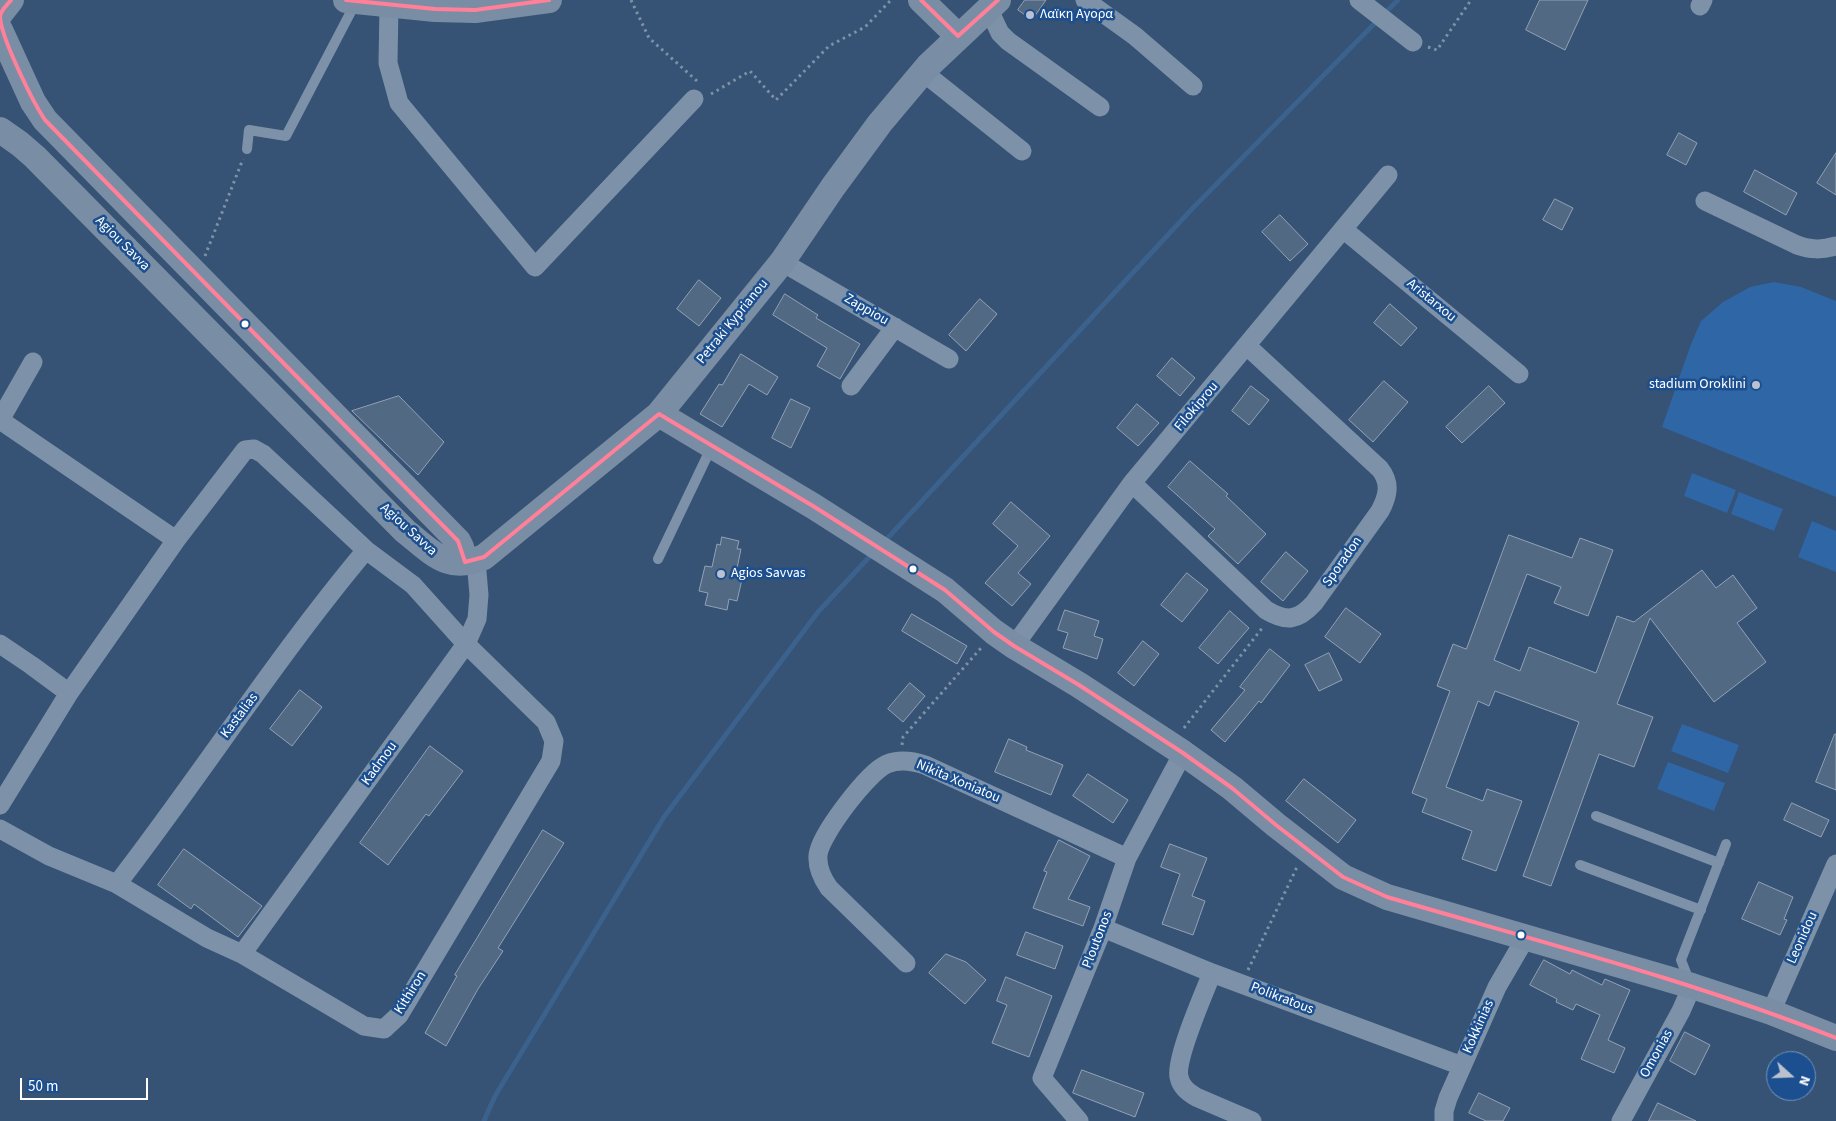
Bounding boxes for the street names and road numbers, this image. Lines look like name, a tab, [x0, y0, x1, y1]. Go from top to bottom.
street label: Agiou Savva	[91, 213, 153, 275]
street label: Petraki Kyprianou	[694, 276, 772, 368]
street label: Aristarxou	[1403, 276, 1459, 326]
street label: Zappiou	[841, 291, 891, 329]
street label: Filokiprou	[1171, 379, 1223, 435]
street label: Agiou Savva	[376, 500, 440, 560]
street label: Sporadon	[1320, 534, 1366, 590]
street label: Kastalias	[218, 690, 262, 742]
street label: Kadmou	[359, 739, 401, 789]
street label: Nikita Xoniatou	[914, 757, 1002, 807]
street label: Ploutonos	[1079, 909, 1117, 971]
street label: Leonidou	[1784, 909, 1822, 967]
street label: Kithiron	[391, 968, 431, 1018]
street label: Polikratous	[1248, 979, 1316, 1019]
street label: Kokkinias	[1460, 998, 1498, 1056]
street label: Omonias	[1637, 1027, 1677, 1081]

